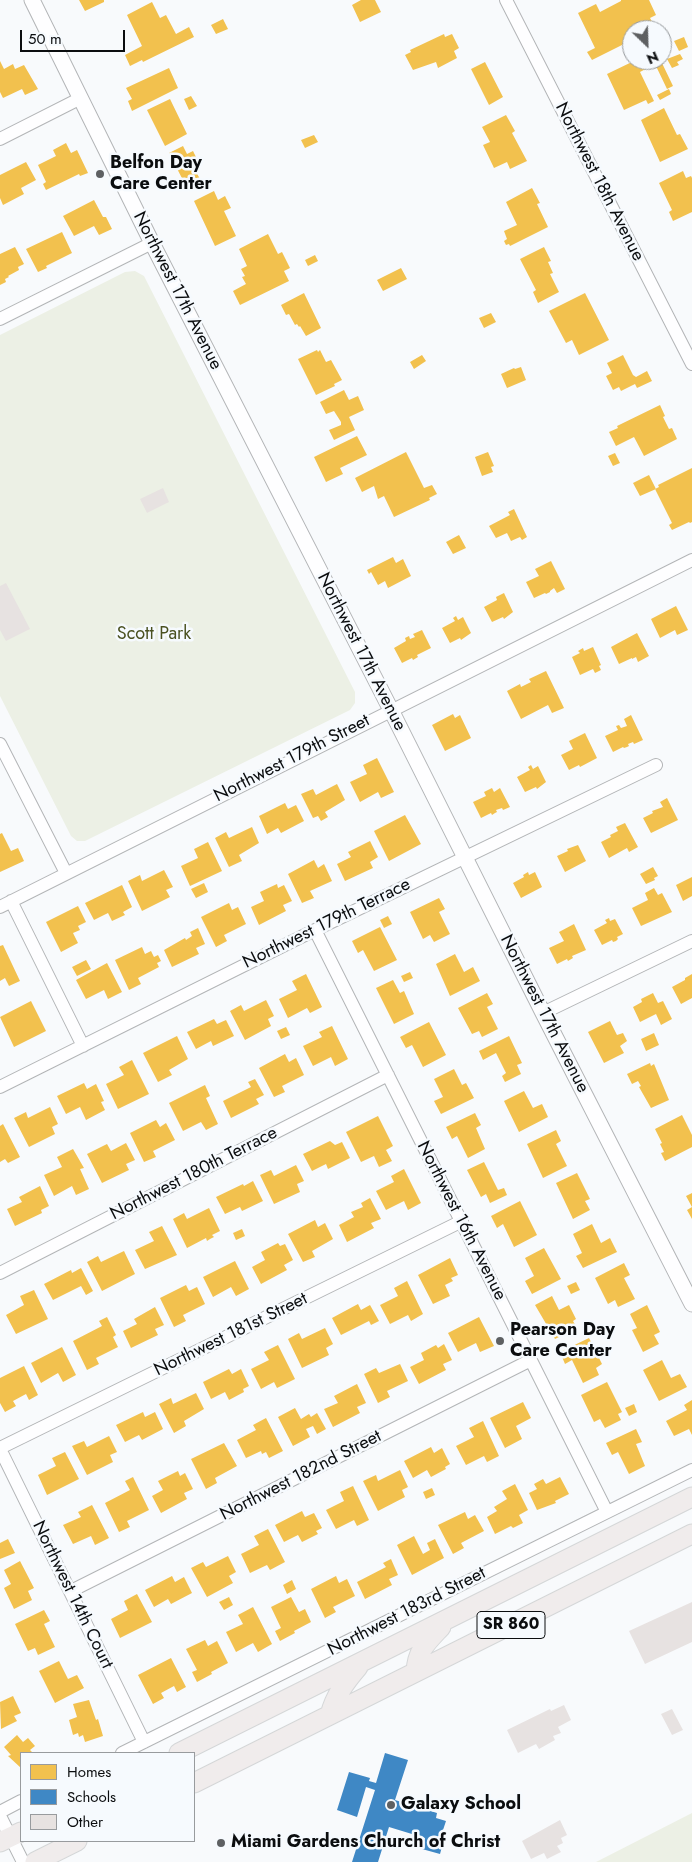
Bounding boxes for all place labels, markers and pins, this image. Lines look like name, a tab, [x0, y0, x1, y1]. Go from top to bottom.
place label: Belfon Day Care Center	[110, 153, 212, 195]
marker: Belfon Day Care Center	[94, 168, 106, 180]
place label: Pearson Day Care Center	[510, 1320, 615, 1362]
marker: Pearson Day Care Center	[494, 1335, 506, 1347]
place label: Galaxy School	[401, 1794, 521, 1816]
marker: Galaxy School	[385, 1799, 397, 1811]
place label: Miami Gardens Church of Christ	[231, 1832, 500, 1854]
marker: Miami Gardens Church of Christ	[215, 1837, 227, 1849]

